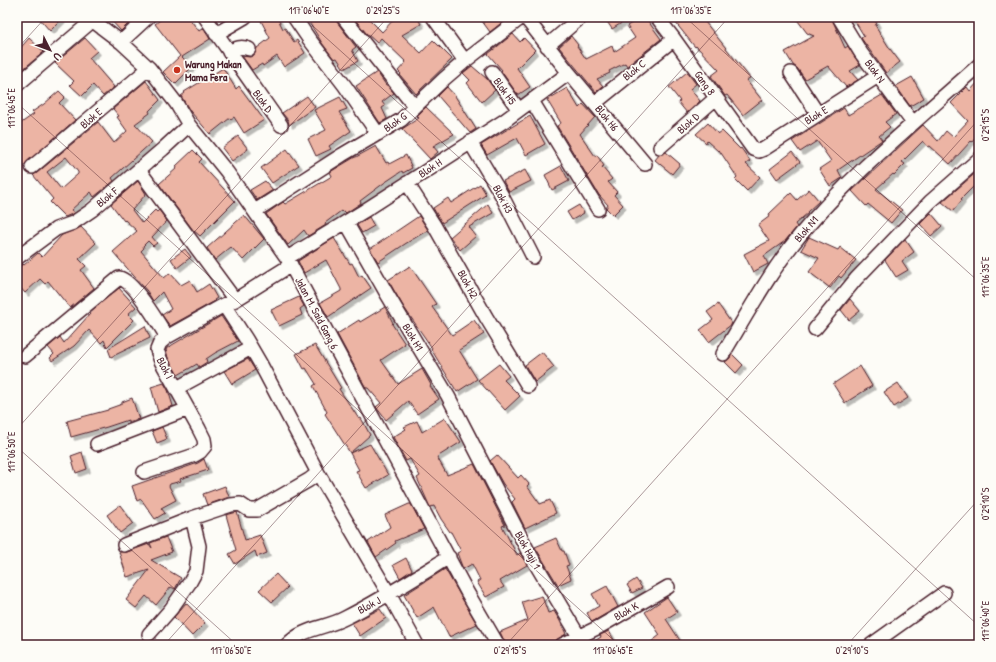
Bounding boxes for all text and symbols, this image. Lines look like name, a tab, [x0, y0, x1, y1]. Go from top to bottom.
text: 117°06'40"E	[289, 4, 330, 17]
text: 0°29'25"S	[366, 4, 400, 17]
text: 117°06'35"E	[671, 4, 712, 17]
north arrow	[30, 30, 70, 70]
text: U	[50, 50, 65, 64]
street label: Blok C	[619, 56, 649, 84]
street label: Blok N	[862, 56, 888, 86]
place label: Warung Makan Mama Fera	[185, 57, 242, 84]
marker: Warung Makan Mama Fera	[172, 65, 182, 75]
street label: Gang 8	[692, 68, 719, 98]
street label: Blok H5	[491, 75, 520, 107]
text: 117°06'45"E	[5, 87, 18, 128]
street label: Blok D	[250, 87, 277, 116]
street label: Blok H6	[592, 102, 622, 134]
street label: Blok E	[802, 102, 830, 128]
street label: Blok E	[77, 104, 105, 131]
text: 0°29'15"S	[979, 108, 992, 141]
street label: Blok G	[381, 109, 410, 135]
street label: Blok D	[674, 109, 703, 137]
street label: Blok H	[416, 155, 444, 181]
street label: Blok H3	[490, 182, 516, 216]
street label: Blok F	[93, 183, 121, 210]
street label: Blok N1	[791, 213, 821, 245]
text: 117°06'35"E	[979, 256, 992, 297]
street label: Blok H2	[455, 267, 481, 301]
street label: Jalan M. Said Gang 6	[292, 275, 342, 352]
street label: Blok H1	[399, 321, 427, 353]
street label: Blok I	[154, 355, 176, 381]
text: 117°06'50"E	[5, 431, 18, 472]
text: 0°29'10"S	[979, 487, 992, 520]
street label: Blok Haji 1	[512, 529, 544, 571]
street label: Blok J	[355, 593, 383, 617]
street label: Blok K	[611, 598, 641, 624]
text: 117°06'40"E	[979, 600, 992, 641]
text: 117°06'50"E	[211, 644, 252, 657]
text: 0°29'15"S	[494, 644, 527, 657]
text: 117°06'45"E	[593, 644, 634, 657]
text: 0°29'10"S	[836, 644, 869, 657]

